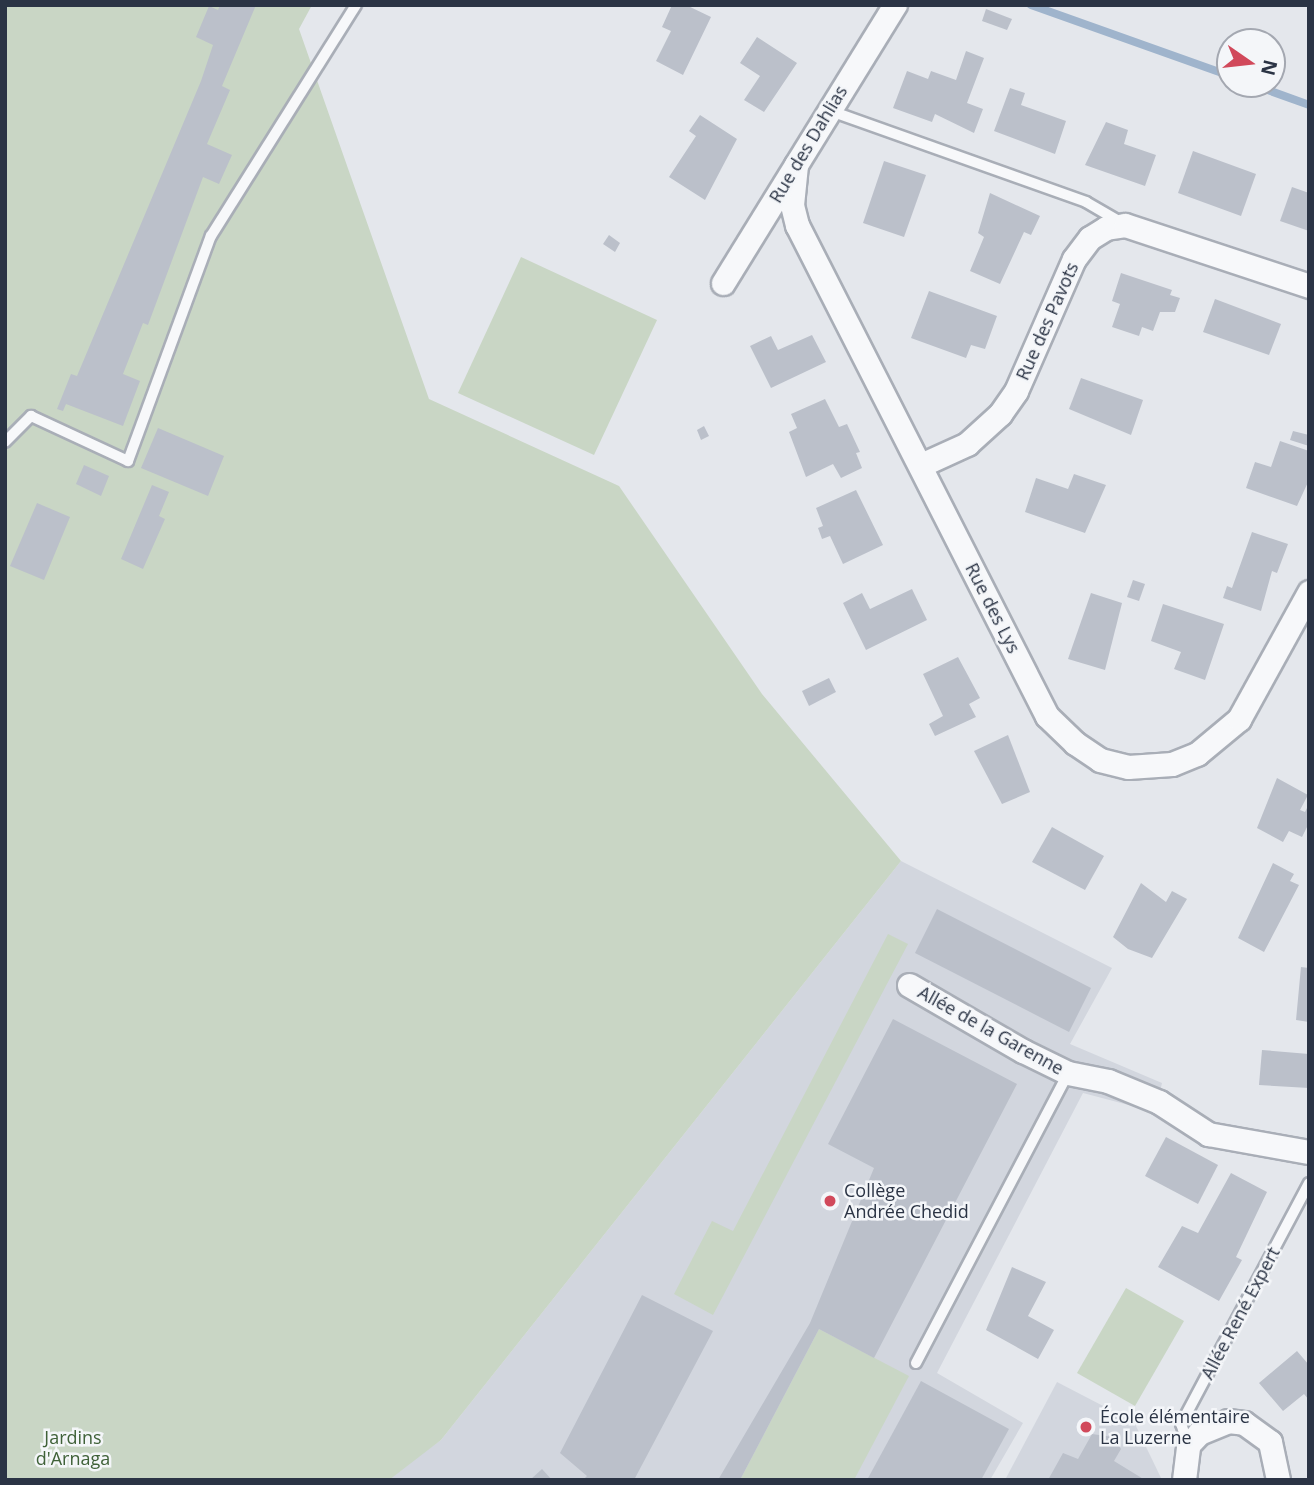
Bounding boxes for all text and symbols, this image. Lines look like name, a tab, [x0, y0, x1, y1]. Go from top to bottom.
north arrow	[1216, 28, 1286, 98]
text: N	[1255, 57, 1284, 78]
street label: Rue des Dahlias	[764, 81, 852, 207]
street label: Rue des Pavots	[1011, 259, 1083, 383]
street label: Rue des Lys	[961, 559, 1025, 657]
street label: Allée de la Garenne	[914, 981, 1068, 1079]
place label: Collège Andrée Chedid	[844, 1180, 969, 1222]
marker: Collège Andrée Chedid	[822, 1193, 838, 1209]
street label: Allée René Expert	[1196, 1243, 1284, 1383]
place label: École élémentaire La Luzerne	[1100, 1406, 1250, 1448]
marker: École élémentaire La Luzerne	[1078, 1419, 1094, 1435]
park label: Jardins d'Arnaga	[36, 1427, 110, 1470]

